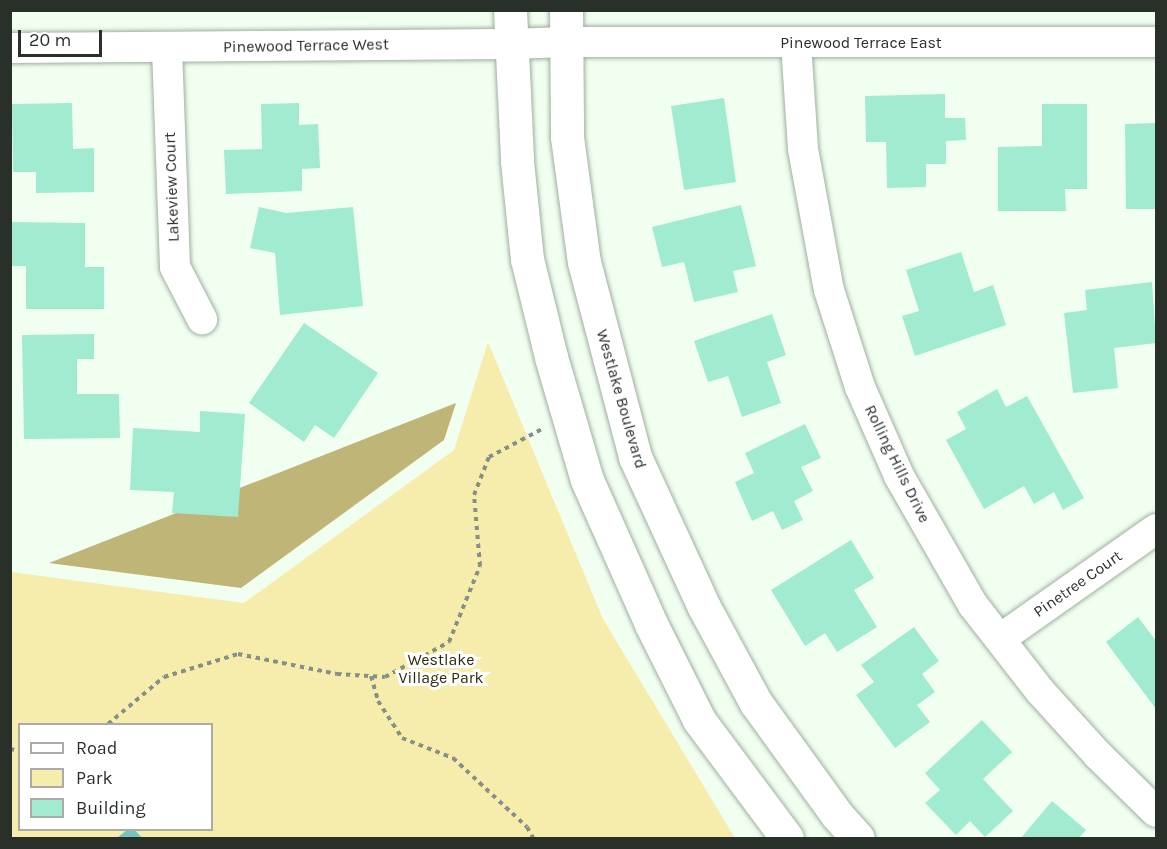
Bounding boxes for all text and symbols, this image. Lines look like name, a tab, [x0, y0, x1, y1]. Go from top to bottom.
scale bar	[21, 18, 105, 56]
text: 20 m	[29, 29, 71, 51]
street label: Pinewood Terrace East	[780, 33, 942, 53]
street label: Pinewood Terrace West	[223, 35, 389, 57]
street label: Lakeview Court	[160, 132, 184, 242]
street label: Westlake Boulevard	[592, 327, 650, 471]
street label: Rolling Hills Drive	[860, 402, 934, 526]
street label: Pinetree Court	[1030, 546, 1126, 622]
park label: Westlake Village Park	[398, 650, 484, 688]
legend	[18, 723, 213, 831]
text: Road	[76, 737, 117, 759]
text: Park	[76, 767, 113, 789]
text: Building	[76, 797, 146, 819]

